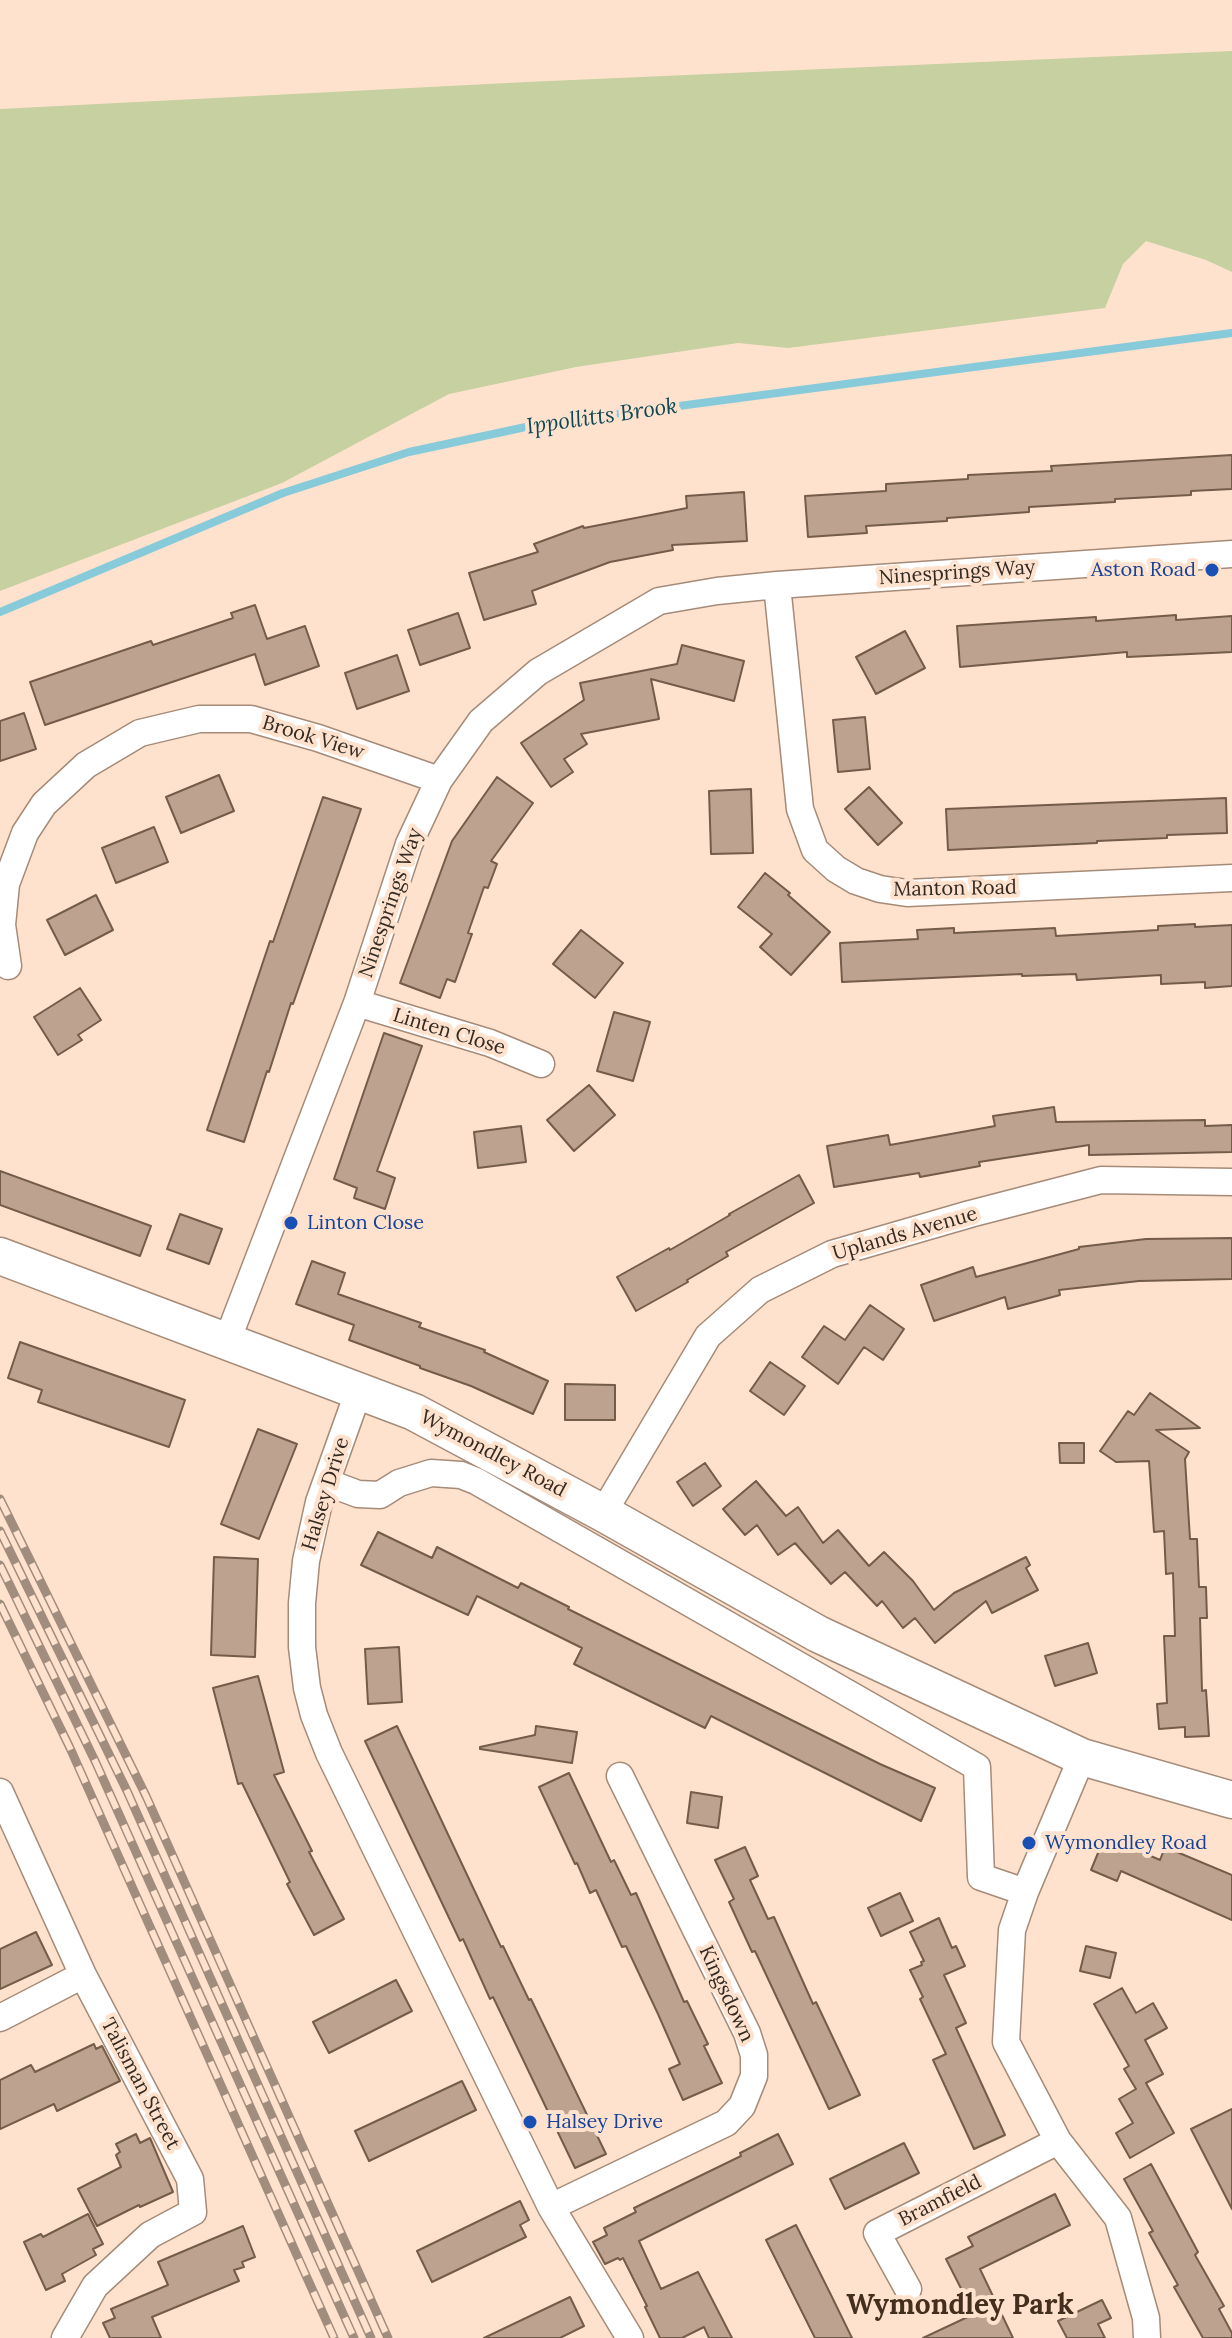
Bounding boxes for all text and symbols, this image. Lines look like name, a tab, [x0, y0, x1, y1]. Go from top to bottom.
water label: Ippollitts Brook	[525, 393, 679, 441]
street label: Ninesprings Way	[878, 556, 1036, 590]
place label: Aston Road	[1091, 558, 1196, 582]
marker: Aston Road	[1203, 561, 1221, 579]
street label: Brook View	[259, 711, 367, 765]
street label: Ninesprings Way	[354, 825, 428, 981]
street label: Manton Road	[893, 876, 1017, 902]
street label: Linten Close	[390, 1004, 508, 1060]
street label: Uplands Avenue	[830, 1202, 980, 1266]
place label: Linton Close	[307, 1211, 424, 1235]
marker: Linton Close	[282, 1214, 300, 1232]
street label: Wymondley Road	[416, 1405, 570, 1503]
street label: Halsey Drive	[297, 1435, 355, 1553]
place label: Wymondley Road	[1045, 1831, 1207, 1855]
marker: Wymondley Road	[1020, 1834, 1038, 1852]
street label: Kingsdown	[693, 1942, 759, 2046]
street label: Talisman Street	[95, 2014, 185, 2154]
place label: Halsey Drive	[546, 2110, 663, 2134]
marker: Halsey Drive	[521, 2113, 539, 2131]
street label: Bramfield	[895, 2170, 985, 2232]
district label: Wymondley Park	[846, 2289, 1074, 2323]

